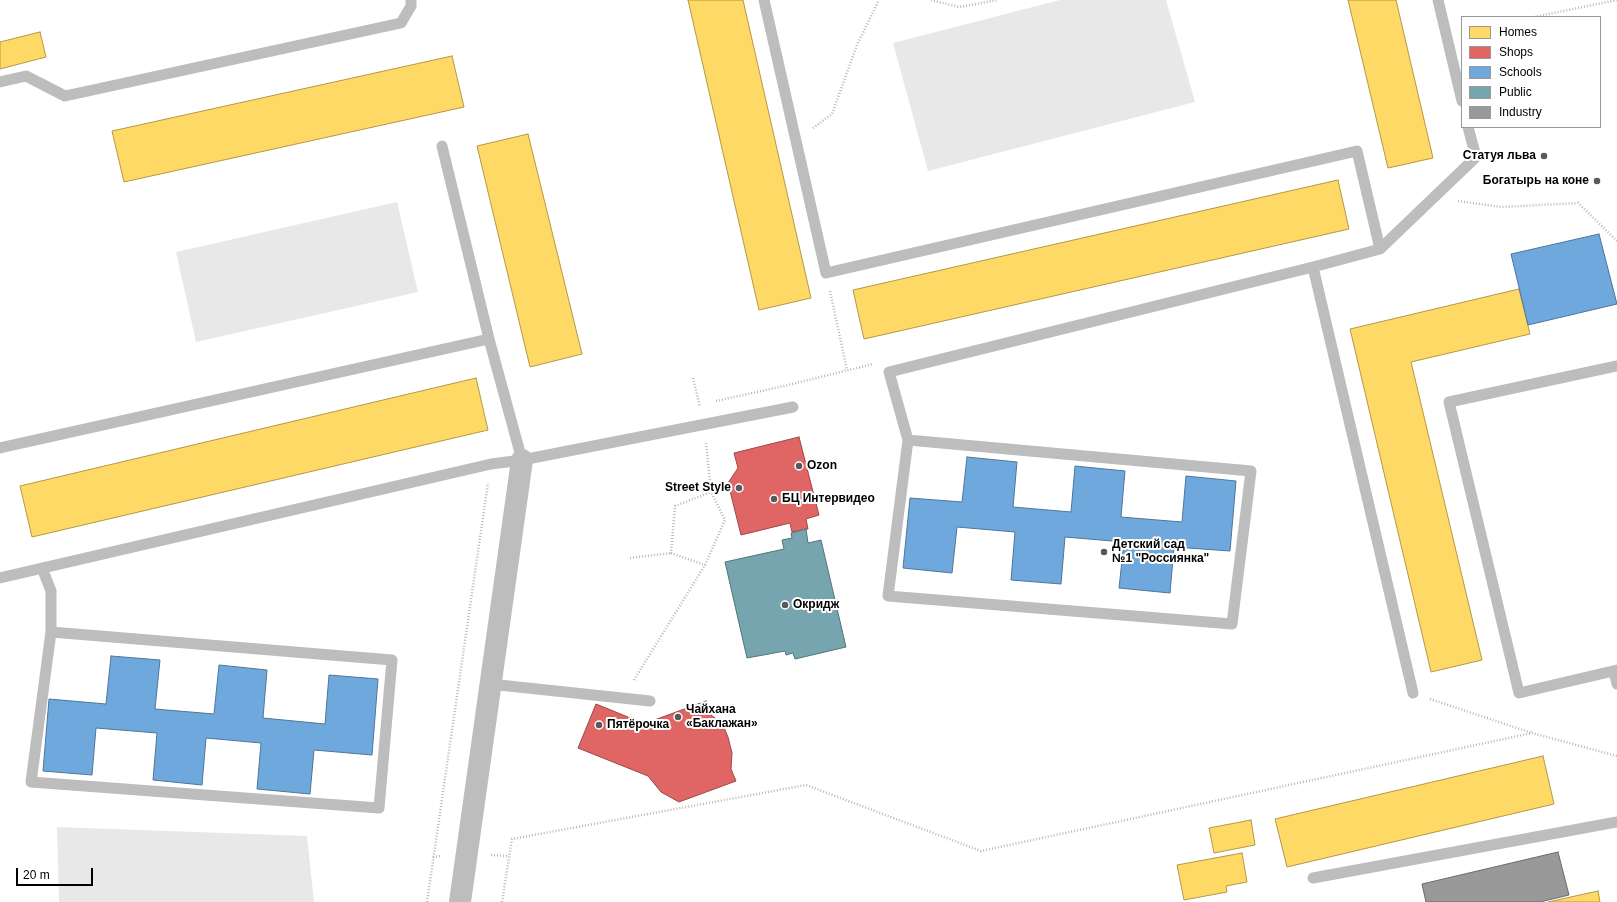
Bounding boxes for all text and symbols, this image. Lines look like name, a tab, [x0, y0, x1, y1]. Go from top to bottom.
legend	[1461, 16, 1601, 128]
text: Homes	[1499, 25, 1537, 39]
text: Shops	[1499, 45, 1533, 59]
text: Schools	[1499, 65, 1542, 79]
text: Public	[1499, 85, 1532, 99]
text: Industry	[1499, 105, 1542, 119]
place label: Статуя льва	[1463, 149, 1536, 163]
marker: Статуя льва	[1539, 151, 1549, 161]
place label: Богатырь на коне	[1483, 174, 1589, 188]
marker: Богатырь на коне	[1592, 176, 1602, 186]
place label: Ozon	[807, 459, 837, 473]
marker: Ozon	[794, 461, 804, 471]
place label: Street Style	[665, 481, 731, 495]
marker: Street Style	[734, 483, 744, 493]
place label: БЦ Интервидео	[782, 492, 875, 506]
marker: БЦ Интервидео	[769, 494, 779, 504]
place label: Детский сад №1 "Россиянка"	[1112, 538, 1209, 566]
marker: Детский сад №1 "Россиянка"	[1099, 547, 1109, 557]
place label: Окридж	[793, 598, 839, 612]
marker: Окридж	[780, 600, 790, 610]
place label: Чайхана «Баклажан»	[686, 703, 758, 731]
marker: Чайхана «Баклажан»	[673, 712, 683, 722]
place label: Пятёрочка	[607, 718, 669, 732]
marker: Пятёрочка	[594, 720, 604, 730]
scale bar	[18, 860, 95, 886]
text: 20 m	[23, 868, 50, 882]

